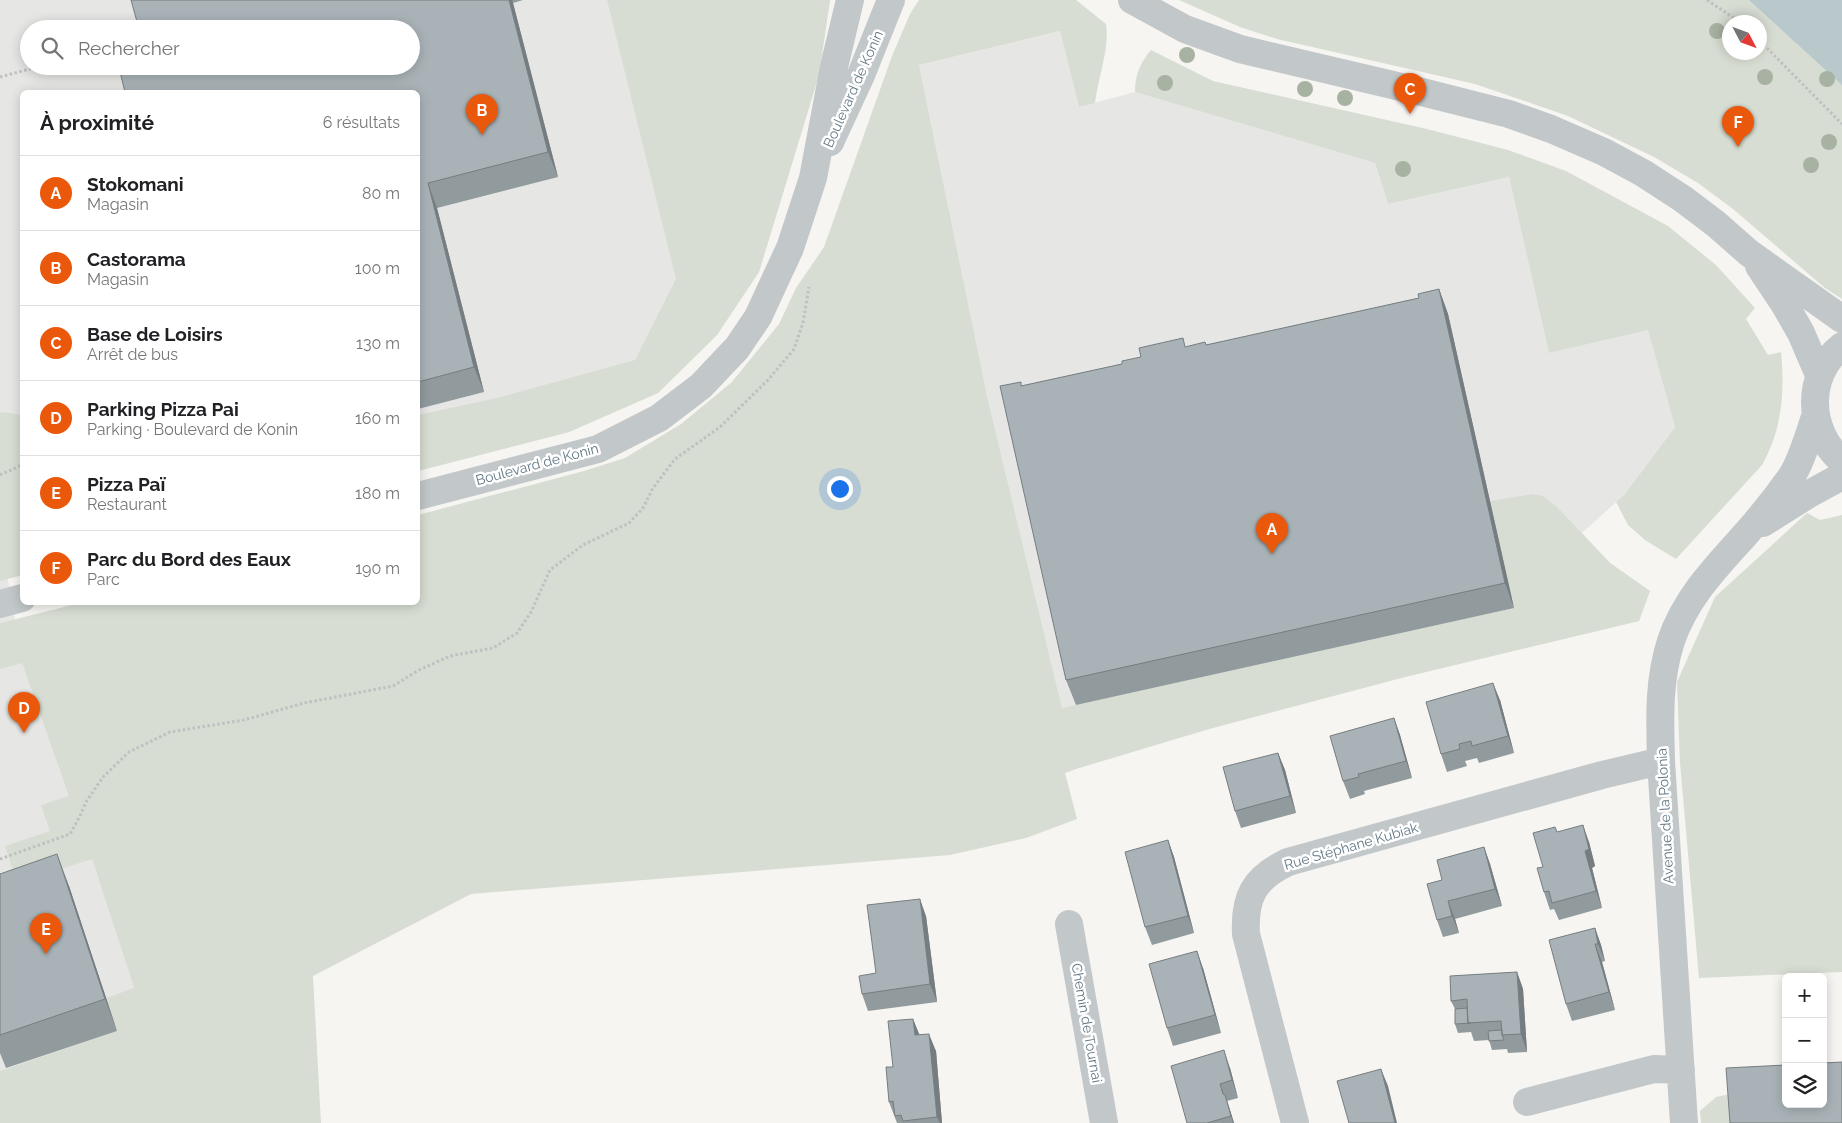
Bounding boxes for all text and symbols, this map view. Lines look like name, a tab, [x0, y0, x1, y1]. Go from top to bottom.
north arrow	[1722, 15, 1767, 60]
search box	[20, 20, 420, 75]
street label: Boulevard de Konin	[820, 28, 886, 150]
icon: search	[38, 34, 66, 62]
text: Rechercher	[78, 37, 180, 59]
pin: C	[1394, 73, 1426, 114]
pin: B	[466, 94, 498, 135]
pin: F	[1722, 106, 1754, 147]
text: À proximité	[40, 110, 154, 135]
text: 6 résultats	[323, 113, 400, 132]
text: Stokomani	[87, 173, 184, 195]
text: A	[51, 184, 61, 203]
text: 80 m	[362, 184, 400, 203]
text: Magasin	[87, 195, 149, 214]
text: Castorama	[87, 248, 186, 270]
text: B	[51, 259, 61, 278]
text: 100 m	[355, 259, 400, 278]
text: Magasin	[87, 270, 149, 289]
text: Base de Loisirs	[87, 323, 223, 345]
text: C	[51, 334, 61, 353]
text: 130 m	[356, 334, 400, 353]
text: Arrêt de bus	[87, 345, 178, 364]
text: Parking Pizza Pai	[87, 398, 239, 420]
text: D	[50, 409, 62, 428]
text: 160 m	[355, 409, 400, 428]
text: Parking · Boulevard de Konin	[87, 420, 298, 439]
street label: Boulevard de Konin	[474, 440, 600, 488]
text: Pizza Paï	[87, 473, 165, 495]
your location	[827, 476, 853, 502]
text: E	[51, 484, 61, 503]
text: 180 m	[355, 484, 400, 503]
text: Restaurant	[87, 495, 167, 514]
pin: A	[1256, 513, 1288, 554]
text: Parc du Bord des Eaux	[87, 548, 291, 570]
text: F	[51, 559, 61, 578]
text: 190 m	[355, 559, 400, 578]
text: Parc	[87, 570, 120, 589]
pin: D	[8, 692, 40, 733]
street label: Avenue de la Polonia	[1653, 748, 1677, 884]
street label: Rue Stéphane Kubiak	[1282, 819, 1420, 873]
pin: E	[30, 913, 62, 954]
street label: Chemin de Tournai	[1069, 962, 1105, 1084]
map controls	[1782, 973, 1827, 1108]
button: +	[1782, 973, 1827, 1018]
button: −	[1782, 1018, 1827, 1063]
button: layers	[1782, 1063, 1827, 1108]

